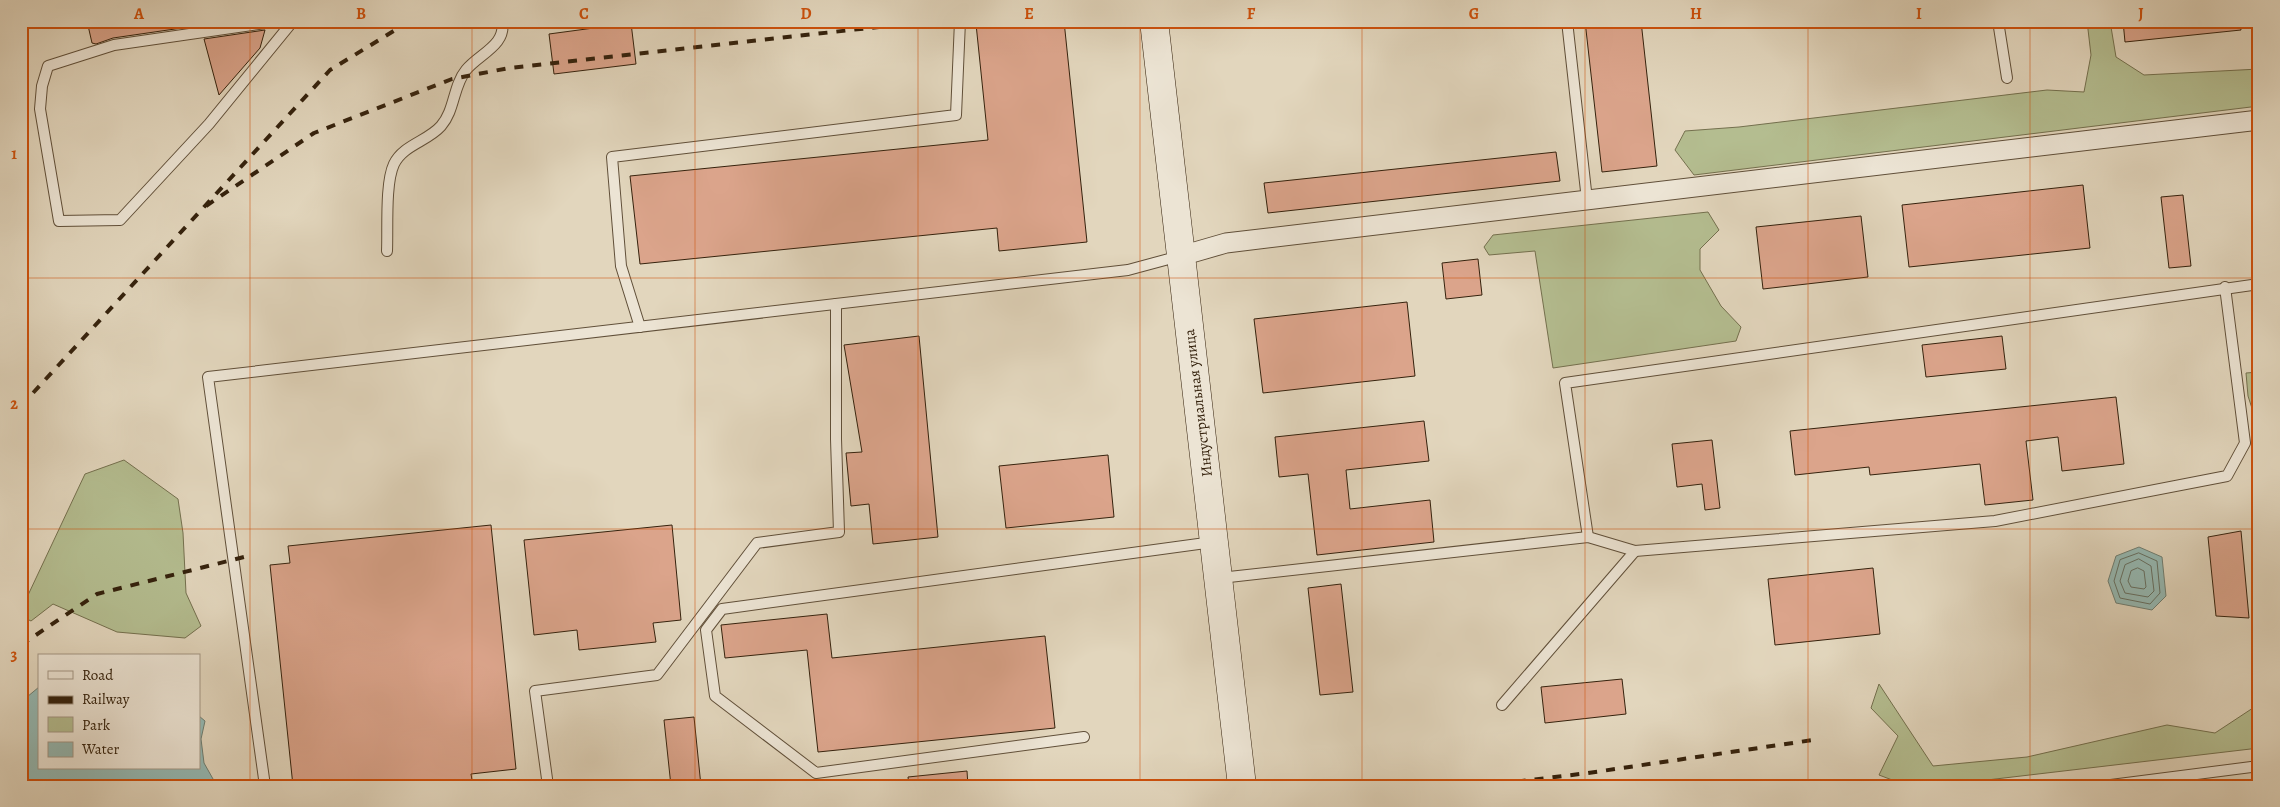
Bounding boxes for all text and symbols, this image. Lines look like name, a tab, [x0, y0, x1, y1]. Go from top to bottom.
text: A	[133, 3, 145, 25]
text: B	[356, 3, 366, 25]
text: C	[579, 3, 589, 25]
text: D	[800, 3, 812, 25]
text: E	[1024, 3, 1034, 25]
text: F	[1247, 3, 1256, 25]
text: G	[1469, 3, 1479, 25]
text: H	[1690, 3, 1702, 25]
text: I	[1916, 3, 1922, 25]
text: J	[2138, 3, 2144, 25]
text: 1	[11, 143, 17, 165]
street label: Индустриальная улица	[1179, 328, 1217, 478]
text: 2	[10, 393, 18, 415]
text: 3	[11, 644, 18, 666]
legend	[38, 654, 200, 770]
text: Road	[82, 665, 114, 685]
text: Railway	[82, 689, 130, 709]
text: Park	[82, 715, 111, 735]
text: Water	[81, 739, 119, 759]

